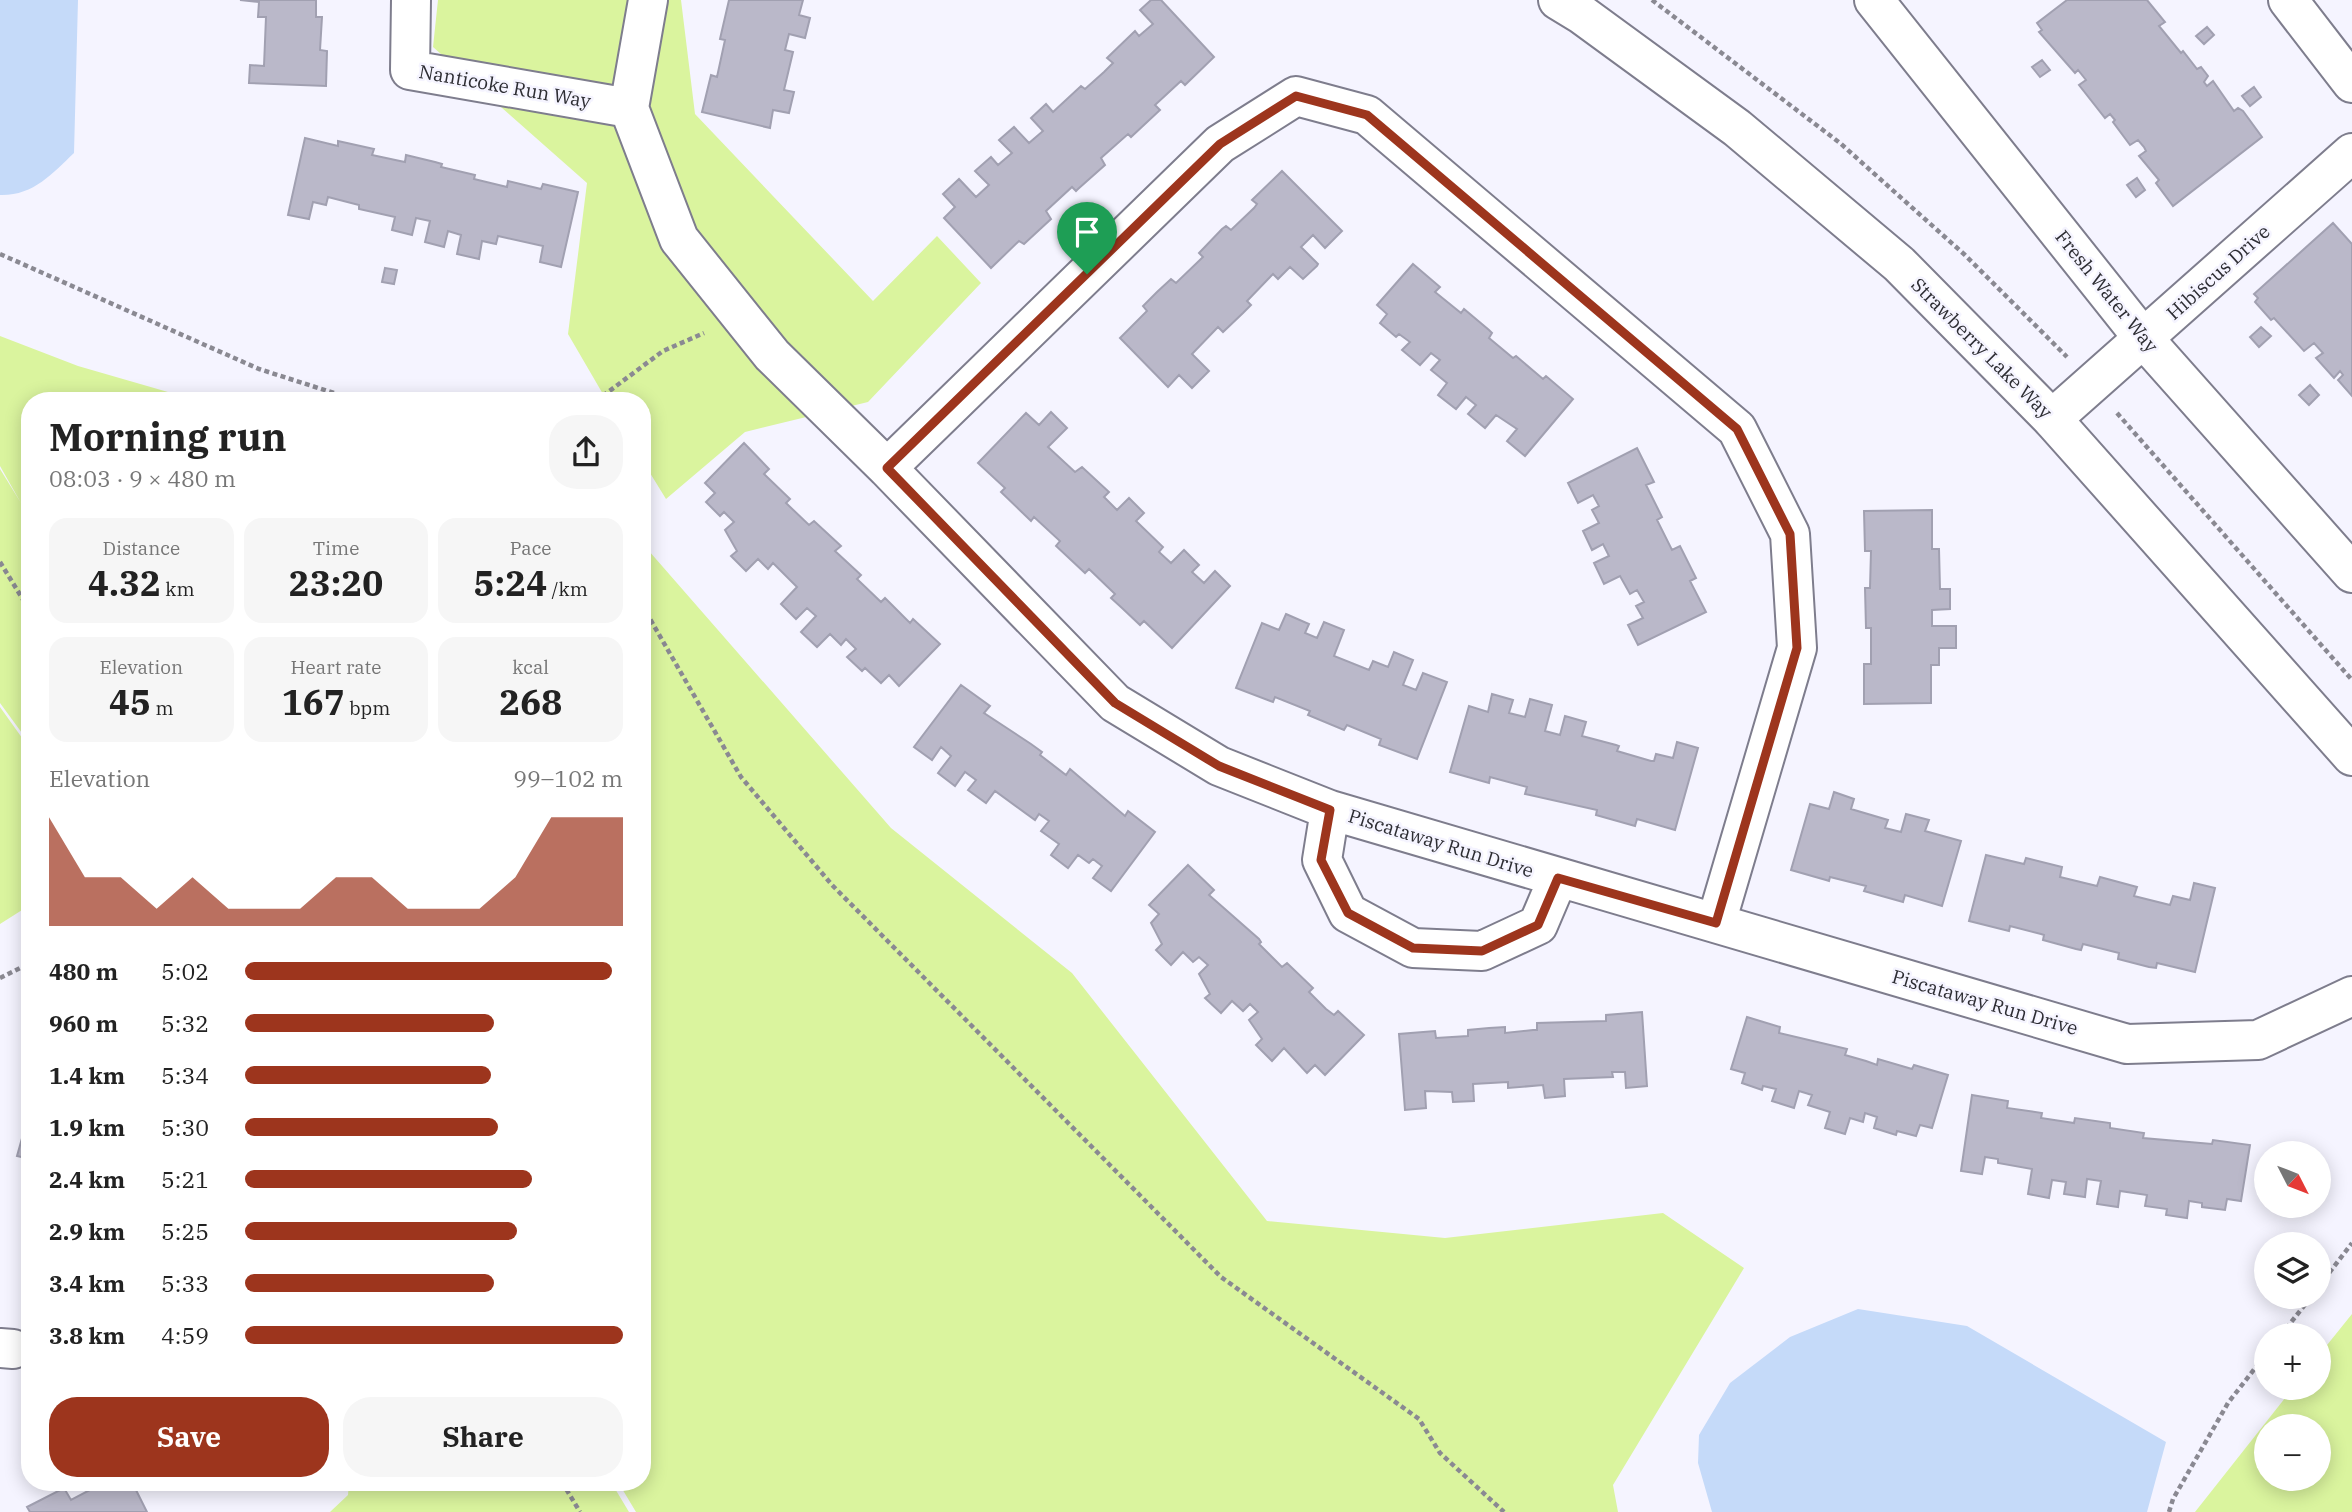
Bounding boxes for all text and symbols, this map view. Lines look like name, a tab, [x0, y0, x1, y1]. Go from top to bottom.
street label: Nanticoke Run Way	[417, 59, 594, 113]
pin	[1057, 202, 1117, 274]
icon: arrive	[1068, 213, 1106, 251]
street label: Hibiscus Drive	[2161, 219, 2275, 325]
street label: Fresh Water Way	[2050, 225, 2164, 358]
street label: Strawberry Lake Way	[1906, 272, 2058, 424]
text: Morning run	[49, 412, 287, 461]
button: share	[549, 415, 623, 489]
text: 08:03 · 9 × 480 m	[49, 463, 236, 493]
text: Distance	[103, 536, 180, 560]
text: Time	[313, 536, 359, 560]
text: Pace	[510, 536, 552, 560]
text: 4.32	[88, 560, 161, 606]
text: 23:20	[289, 560, 383, 606]
text: 5:24	[474, 560, 547, 606]
text: km	[161, 577, 195, 601]
text: /km	[547, 577, 588, 601]
text: Elevation	[99, 655, 183, 679]
text: Heart rate	[291, 655, 381, 679]
text: kcal	[512, 655, 549, 679]
text: 45	[109, 679, 151, 725]
text: 167	[282, 679, 345, 725]
text: 268	[499, 679, 562, 725]
text: m	[151, 696, 174, 720]
text: bpm	[345, 696, 390, 720]
text: Elevation	[49, 763, 150, 793]
text: 99–102 m	[513, 763, 623, 793]
street label: Piscataway Run Drive	[1346, 803, 1536, 883]
text: 480 m	[49, 956, 118, 986]
text: 5:02	[161, 956, 209, 986]
street label: Piscataway Run Drive	[1889, 964, 2081, 1040]
text: 960 m	[49, 1008, 118, 1038]
text: 5:32	[161, 1008, 209, 1038]
text: 1.4 km	[49, 1060, 125, 1090]
text: 5:34	[161, 1060, 209, 1090]
text: 1.9 km	[49, 1112, 125, 1142]
text: 5:30	[161, 1112, 209, 1142]
north arrow	[2254, 1141, 2331, 1218]
map controls	[2254, 1141, 2331, 1491]
text: 2.4 km	[49, 1164, 125, 1194]
text: 5:21	[161, 1164, 209, 1194]
text: 2.9 km	[49, 1216, 125, 1246]
text: 5:25	[161, 1216, 209, 1246]
button: layers	[2254, 1232, 2331, 1309]
text: 3.4 km	[49, 1268, 125, 1298]
text: 5:33	[161, 1268, 209, 1298]
text: 3.8 km	[49, 1320, 125, 1350]
text: 4:59	[161, 1320, 209, 1350]
button: +	[2254, 1323, 2331, 1400]
button: Save	[49, 1397, 329, 1477]
button: Share	[343, 1397, 623, 1477]
button: −	[2254, 1414, 2331, 1491]

